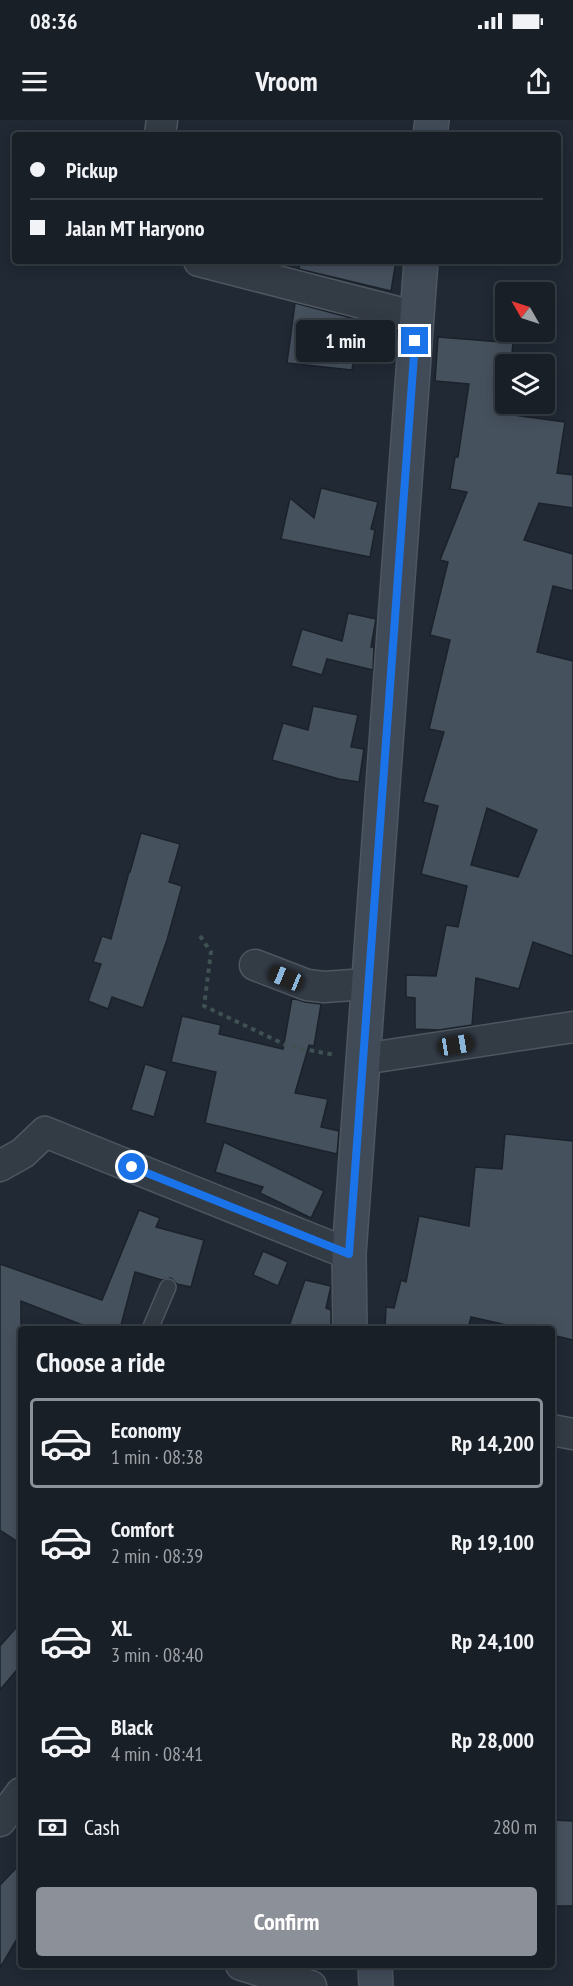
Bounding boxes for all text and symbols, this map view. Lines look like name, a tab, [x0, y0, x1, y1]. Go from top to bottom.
text: 08:36	[30, 7, 78, 35]
text: Vroom	[255, 64, 318, 98]
icon: menu	[18, 65, 51, 98]
icon: share	[522, 65, 555, 98]
text: Pickup	[66, 156, 118, 184]
text: Jalan MT Haryono	[66, 214, 204, 242]
north arrow	[495, 282, 555, 342]
map controls	[495, 282, 555, 414]
callout: 1 min	[295, 320, 394, 362]
route end	[401, 327, 428, 354]
text: 1 min	[325, 328, 366, 354]
button: layers	[495, 354, 555, 414]
car	[266, 963, 306, 993]
car	[437, 1033, 475, 1057]
route start	[118, 1153, 145, 1180]
text: Choose a ride	[36, 1345, 165, 1379]
icon: car	[39, 1416, 93, 1470]
text: Economy	[111, 1416, 181, 1444]
text: Rp 14,200	[451, 1429, 534, 1457]
text: 1 min · 08:38	[111, 1444, 203, 1470]
icon: car	[39, 1515, 93, 1569]
text: Comfort	[111, 1515, 174, 1543]
text: Rp 19,100	[451, 1528, 534, 1556]
text: 2 min · 08:39	[111, 1543, 203, 1569]
icon: car	[39, 1614, 93, 1668]
text: XL	[111, 1614, 132, 1642]
text: Rp 24,100	[451, 1627, 534, 1655]
text: 3 min · 08:40	[111, 1642, 203, 1668]
icon: car	[39, 1713, 93, 1767]
text: Black	[111, 1713, 153, 1741]
text: Rp 28,000	[451, 1726, 534, 1754]
text: 4 min · 08:41	[111, 1741, 203, 1767]
icon: cash	[36, 1811, 69, 1844]
text: Cash	[84, 1813, 120, 1841]
text: 280 m	[493, 1814, 537, 1840]
button: Confirm	[36, 1887, 537, 1956]

